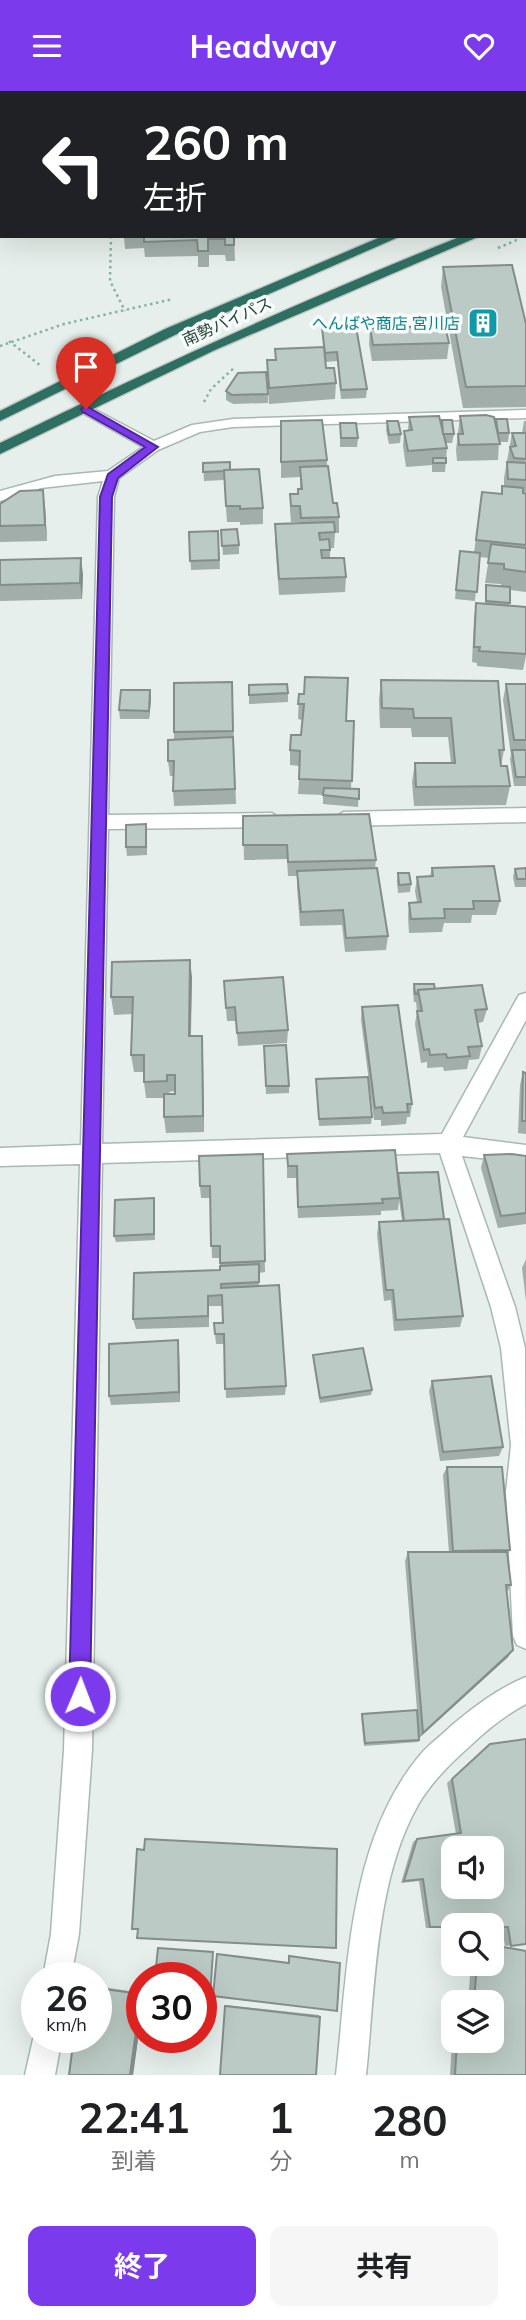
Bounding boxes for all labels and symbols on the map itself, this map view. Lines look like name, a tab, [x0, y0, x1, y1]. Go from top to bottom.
street label: 南勢バイパス	[179, 292, 275, 350]
building icon: へんばや商店 宮川店	[466, 306, 500, 340]
place label: へんばや商店 宮川店	[312, 313, 460, 333]
pin	[56, 337, 116, 409]
position arrow	[43, 1659, 117, 1733]
speed limit sign: 30	[126, 1962, 217, 2053]

